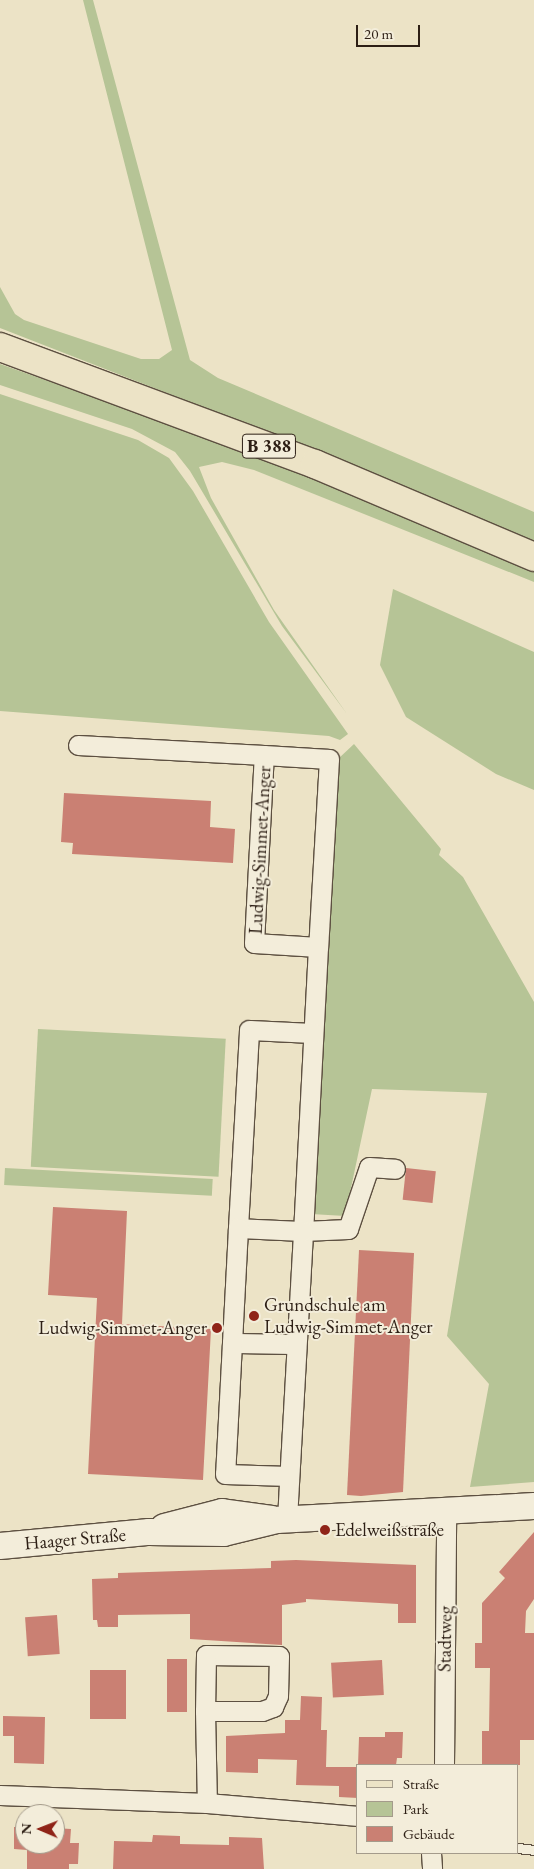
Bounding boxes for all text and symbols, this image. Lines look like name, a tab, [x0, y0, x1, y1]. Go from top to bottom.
scale bar	[359, 15, 423, 47]
text: 20 m	[364, 24, 393, 43]
road number: B 388	[242, 431, 296, 462]
street label: Ludwig-Simmet-Anger	[244, 765, 276, 935]
place label: Grundschule am Ludwig-Simmet-Anger	[264, 1294, 433, 1338]
marker: Grundschule am Ludwig-Simmet-Anger	[248, 1310, 260, 1322]
place label: Ludwig-Simmet-Anger	[38, 1317, 207, 1339]
marker: Ludwig-Simmet-Anger	[211, 1322, 223, 1334]
place label: Edelweißstraße	[335, 1519, 444, 1541]
street label: Haager Straße	[23, 1523, 127, 1555]
marker: Edelweißstraße	[319, 1524, 331, 1536]
street label: Stadtweg	[433, 1606, 457, 1672]
legend	[356, 1764, 519, 1854]
text: Straße	[403, 1774, 439, 1793]
text: Park	[403, 1799, 429, 1818]
north arrow	[15, 1804, 65, 1854]
text: N	[17, 1823, 35, 1835]
text: Gebäude	[403, 1824, 455, 1843]

